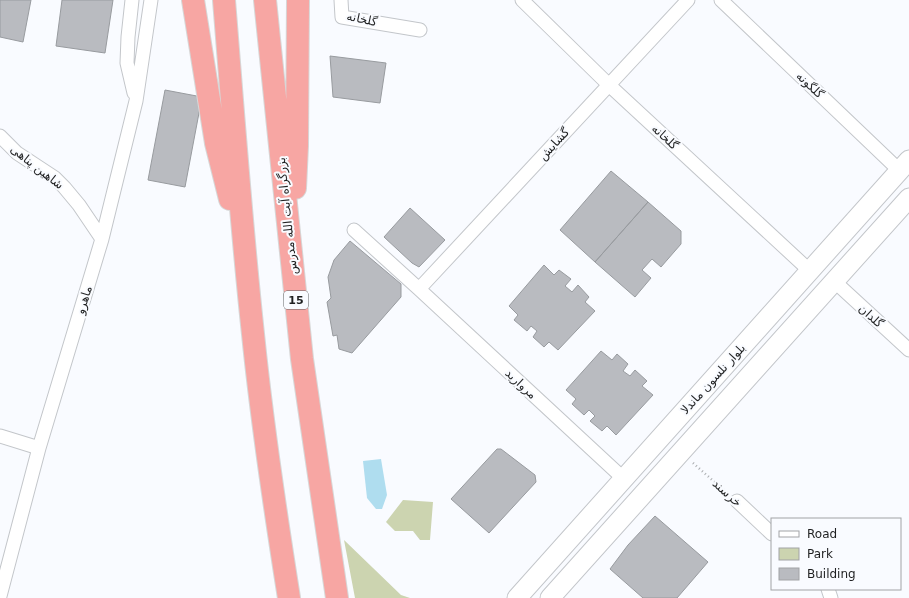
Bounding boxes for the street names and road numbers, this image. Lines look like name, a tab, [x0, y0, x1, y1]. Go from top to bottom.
street label: گلخانه	[345, 9, 379, 29]
street label: گلگونه	[793, 69, 827, 102]
street label: گلخانه	[649, 121, 681, 153]
street label: گشایش	[536, 125, 573, 164]
street label: شاهین پناهی	[7, 142, 66, 193]
street label: بزرگراه آیت الله مدرس	[273, 156, 301, 276]
street label: ماهرو	[73, 284, 96, 317]
road number: 15	[284, 291, 308, 309]
street label: گلدان	[856, 301, 886, 331]
street label: بلوار نلسون ماندلا	[678, 341, 749, 418]
street label: مروارید	[502, 366, 540, 403]
street label: خرسند	[709, 476, 744, 510]

